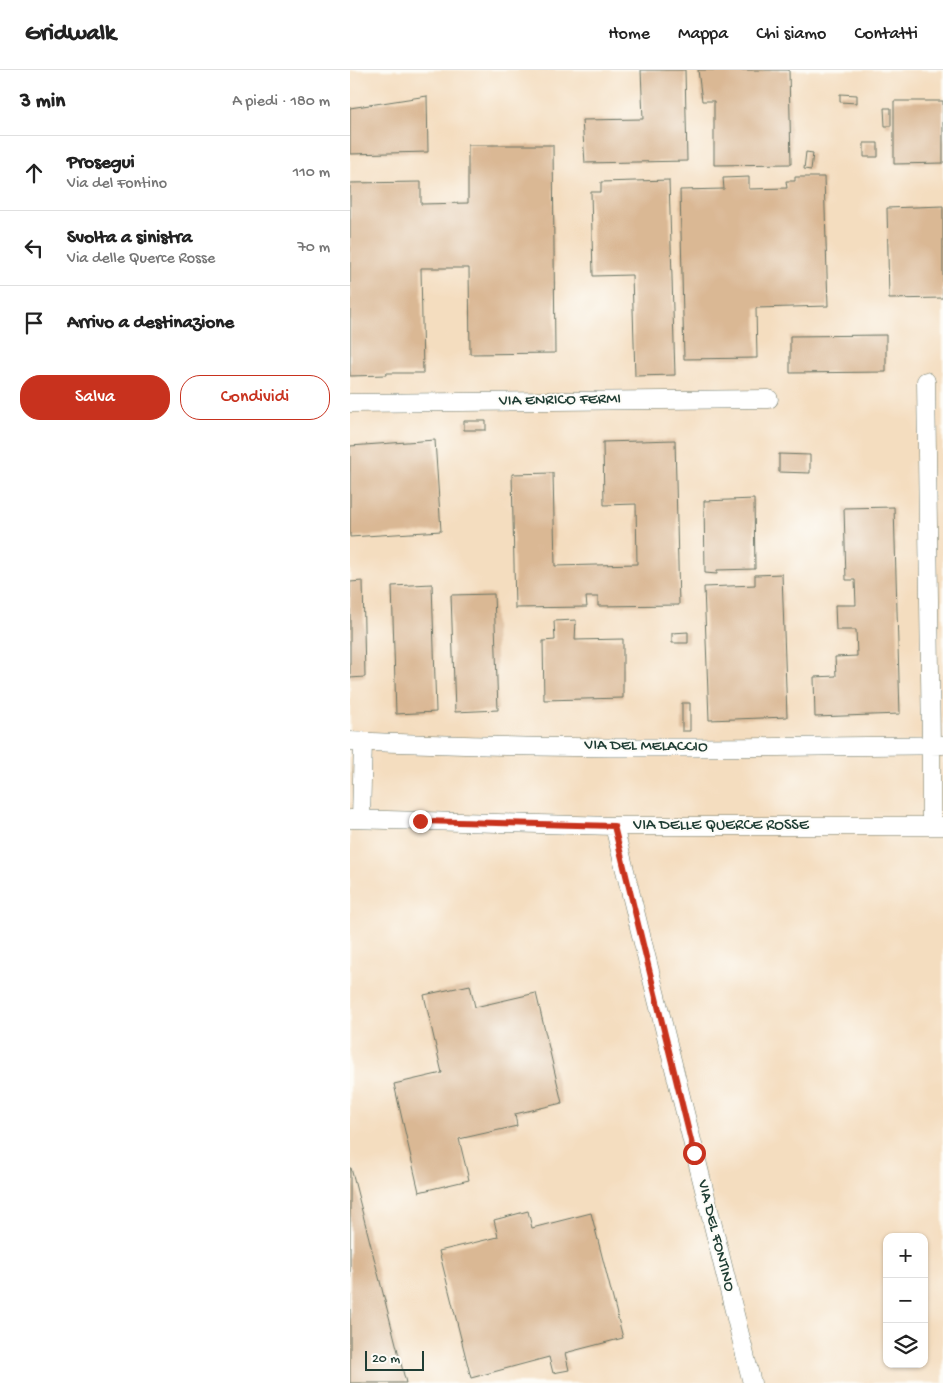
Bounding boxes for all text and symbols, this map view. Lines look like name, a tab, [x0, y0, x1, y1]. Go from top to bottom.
text: Gridwalk	[25, 20, 116, 49]
text: Home	[608, 24, 650, 45]
text: Mappa	[678, 24, 728, 45]
text: Chi siamo	[756, 24, 826, 45]
text: Contatti	[854, 24, 918, 45]
text: 3 min	[20, 90, 65, 115]
text: A piedi · 180 m	[232, 93, 330, 112]
text: Prosegui	[67, 152, 135, 175]
icon: ahead	[20, 159, 48, 187]
text: 110 m	[293, 164, 330, 183]
text: Via del Fontino	[67, 175, 167, 194]
text: Svolta a sinistra	[67, 227, 192, 250]
icon: left	[20, 234, 48, 262]
text: 70 m	[297, 239, 330, 258]
text: Via delle Querce Rosse	[67, 250, 215, 269]
icon: arrive	[20, 309, 48, 337]
text: Arrivo a destinazione	[67, 312, 234, 335]
button: Salva	[20, 375, 170, 420]
button: Condividi	[180, 375, 330, 420]
street label: VIA ENRICO FERMI	[498, 390, 621, 412]
street label: VIA DEL MELACCIO	[583, 736, 708, 758]
route end	[409, 810, 432, 833]
street label: VIA DELLE QUERCE ROSSE	[632, 817, 810, 836]
route start	[683, 1142, 706, 1165]
street label: VIA DEL FONTINO	[692, 1177, 738, 1294]
map controls	[883, 1233, 928, 1368]
button: +	[883, 1233, 928, 1278]
button: −	[883, 1278, 928, 1323]
button: layers	[883, 1323, 928, 1368]
scale bar	[365, 1348, 424, 1371]
text: 20 m	[372, 1351, 400, 1368]

